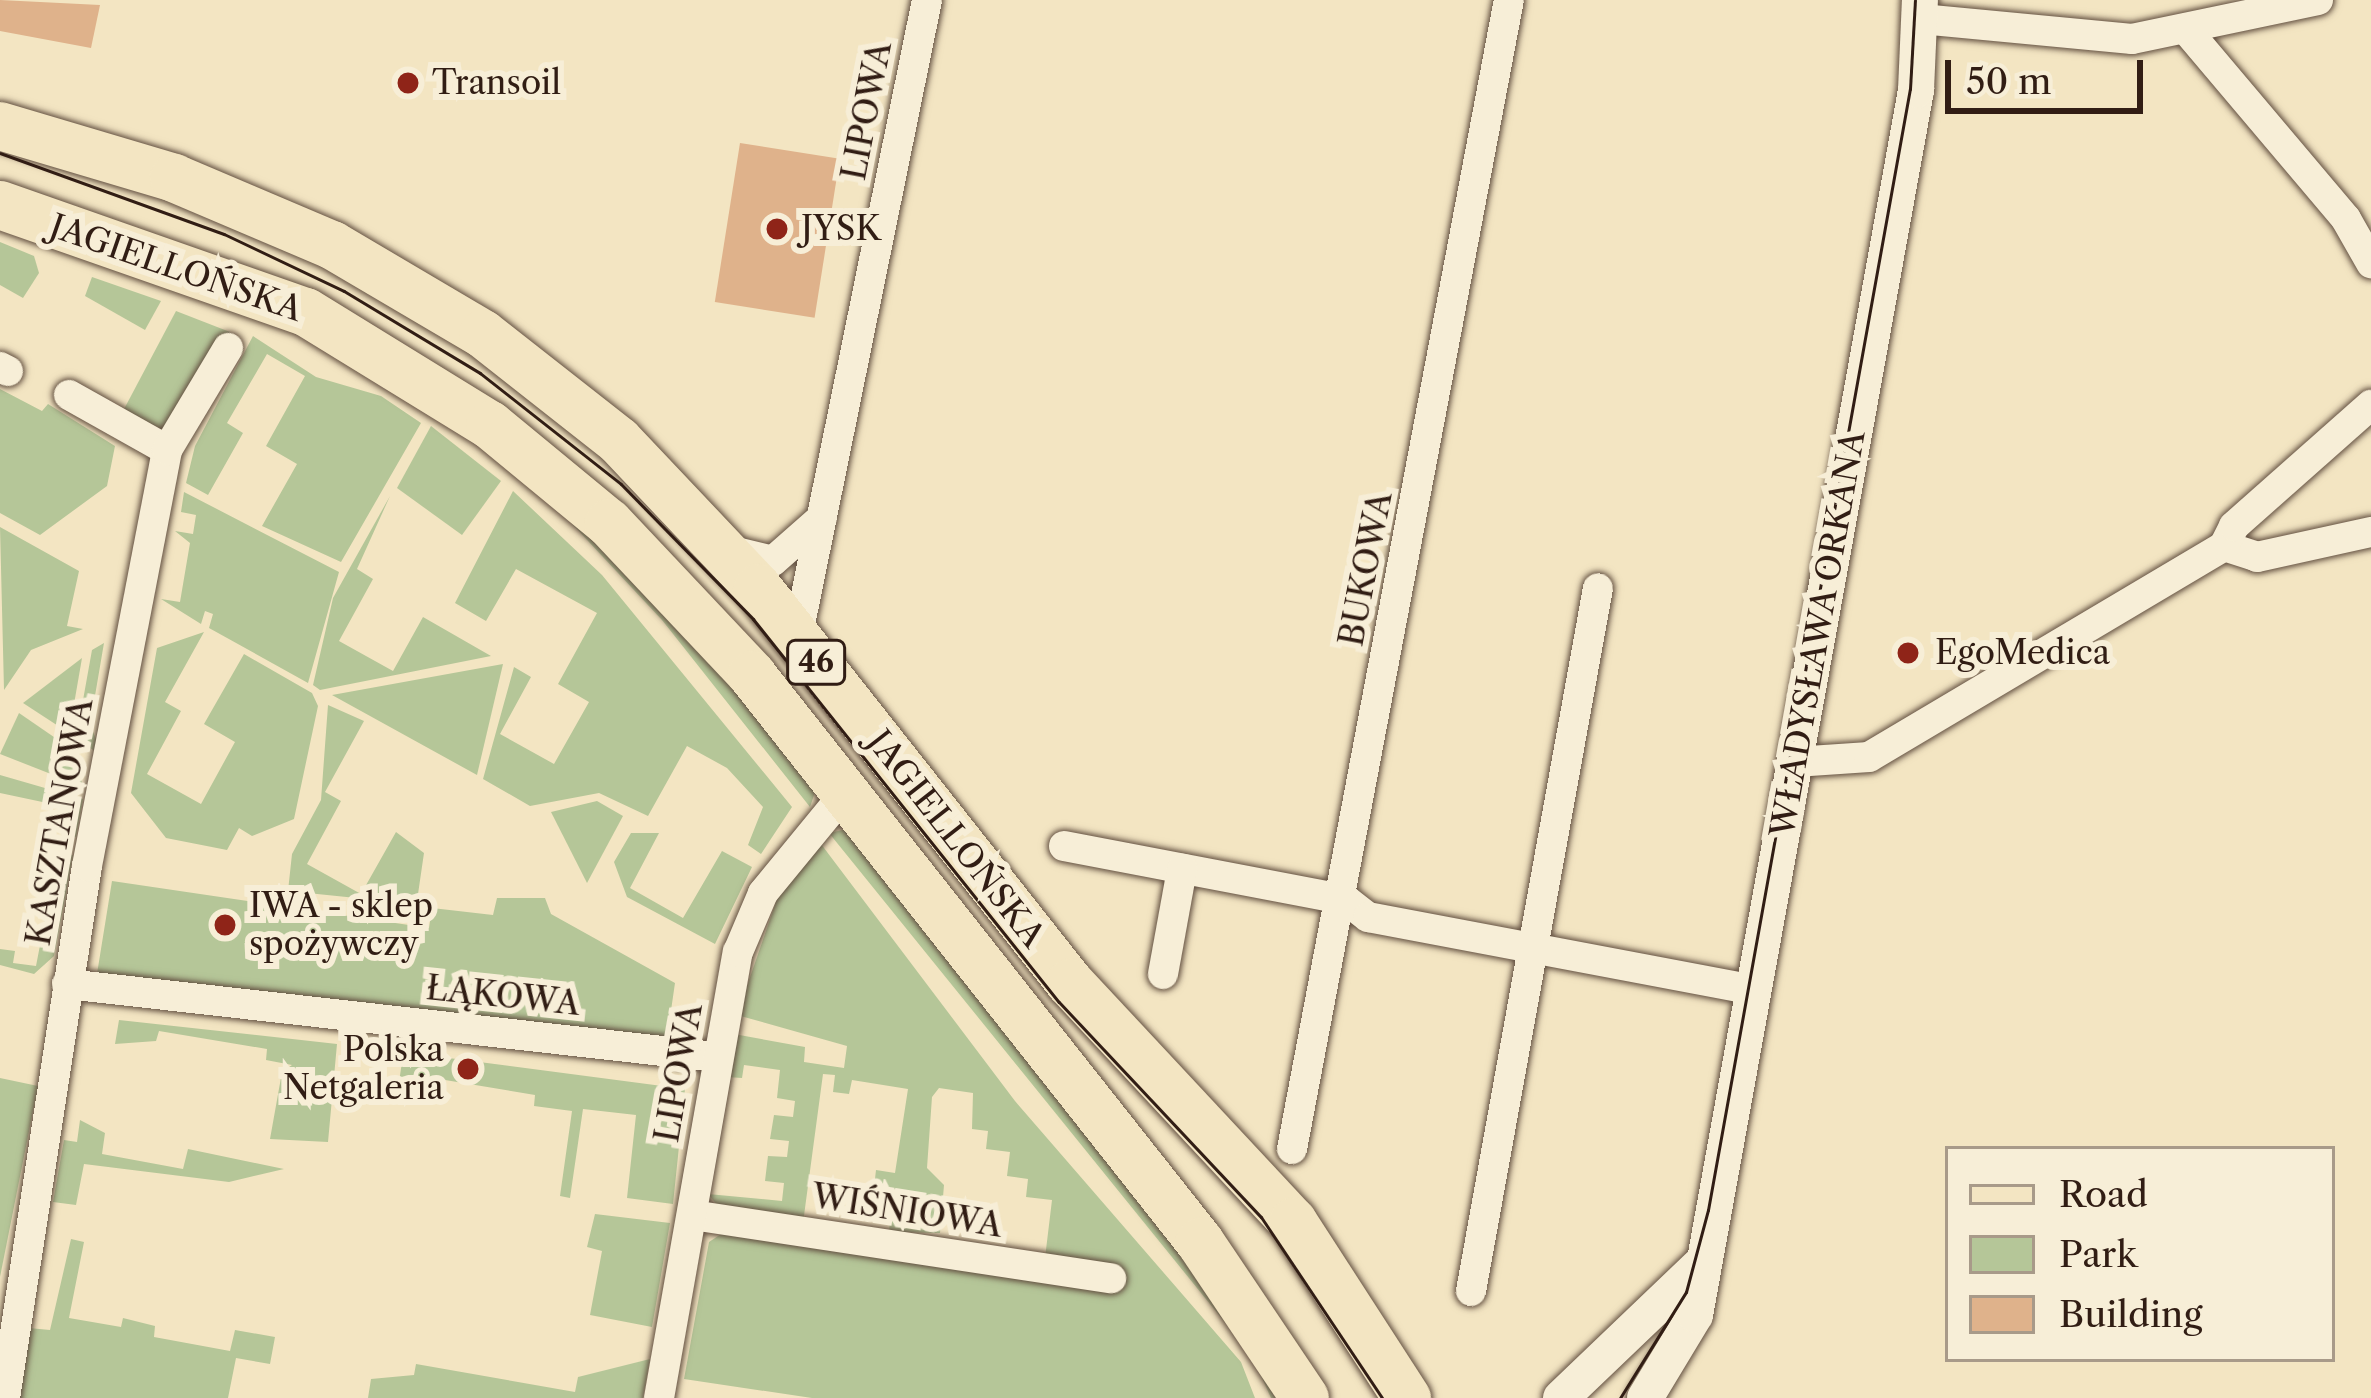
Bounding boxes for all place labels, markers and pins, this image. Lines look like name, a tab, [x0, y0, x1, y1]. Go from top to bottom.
place label: Transoil	[432, 63, 561, 103]
marker: Transoil	[395, 70, 421, 96]
place label: JYSK	[801, 209, 881, 249]
marker: JYSK	[764, 216, 790, 242]
place label: EgoMedica	[1935, 633, 2110, 673]
marker: EgoMedica	[1892, 637, 1924, 669]
place label: IWA - sklep spożywczy	[249, 886, 434, 964]
marker: IWA - sklep spożywczy	[212, 912, 238, 938]
place label: Polska Netgaleria	[283, 1030, 444, 1108]
marker: Polska Netgaleria	[455, 1056, 481, 1082]

